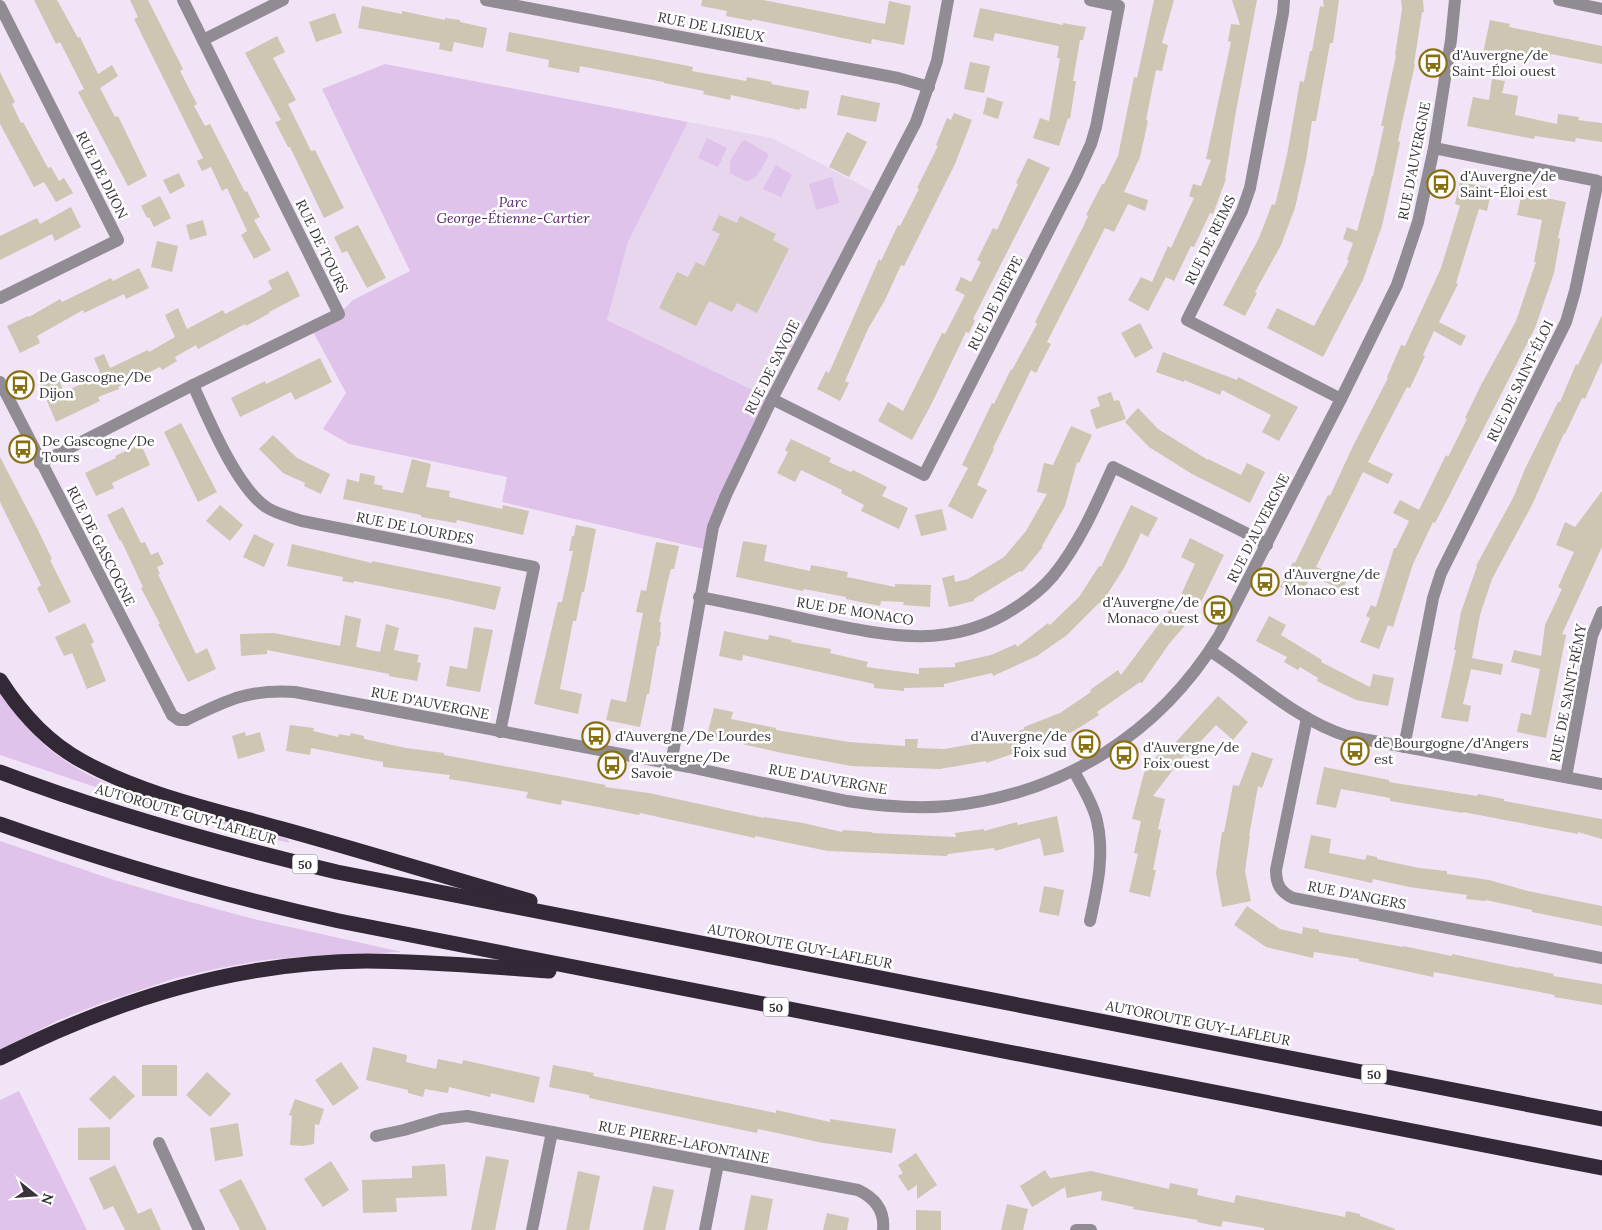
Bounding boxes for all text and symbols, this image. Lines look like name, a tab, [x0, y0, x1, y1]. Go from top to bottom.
street label: RUE DE LISIEUX	[656, 8, 767, 46]
place label: d'Auvergne/de Saint-Éloi ouest	[1452, 46, 1556, 80]
bus stop icon: d'Auvergne/de Saint-Éloi ouest	[1418, 48, 1448, 78]
street label: RUE D'AUVERGNE	[1394, 100, 1434, 222]
street label: RUE DE DIJON	[72, 128, 132, 222]
place label: d'Auvergne/de Saint-Éloi est	[1460, 167, 1557, 201]
bus stop icon: d'Auvergne/de Saint-Éloi est	[1426, 169, 1456, 199]
street label: RUE DE REIMS	[1181, 192, 1239, 288]
park label: Parc George-Étienne-Cartier	[436, 193, 590, 227]
street label: RUE DE TOURS	[292, 196, 352, 296]
street label: RUE DE DIEPPE	[963, 253, 1027, 353]
street label: RUE DE SAVOIE	[740, 316, 804, 417]
street label: RUE DE SAINT-ÉLOI	[1483, 317, 1557, 445]
place label: De Gascogne/De Dijon	[39, 368, 152, 402]
bus stop icon: De Gascogne/De Dijon	[5, 370, 35, 400]
place label: De Gascogne/De Tours	[42, 432, 155, 466]
bus stop icon: De Gascogne/De Tours	[8, 434, 38, 464]
street label: RUE D'AUVERGNE	[1223, 470, 1293, 586]
street label: RUE DE GASCOGNE	[63, 483, 139, 609]
street label: RUE DE LOURDES	[355, 508, 475, 548]
place label: d'Auvergne/de Monaco est	[1284, 565, 1381, 599]
bus stop icon: d'Auvergne/de Monaco est	[1250, 567, 1280, 597]
street label: RUE DE MONACO	[795, 593, 915, 629]
place label: d'Auvergne/de Monaco ouest	[1103, 593, 1200, 627]
bus stop icon: d'Auvergne/de Monaco ouest	[1203, 595, 1233, 625]
street label: RUE DE SAINT-RÉMY	[1546, 621, 1590, 764]
street label: RUE D'AUVERGNE	[369, 683, 491, 723]
bus stop icon: d'Auvergne/De Lourdes	[581, 721, 611, 751]
place label: d'Auvergne/De Lourdes	[615, 727, 771, 745]
place label: d'Auvergne/de Foix sud	[971, 727, 1067, 761]
bus stop icon: d'Auvergne/de Foix sud	[1071, 729, 1101, 759]
place label: de Bourgogne/d'Angers est	[1374, 734, 1529, 768]
bus stop icon: de Bourgogne/d'Angers est	[1340, 736, 1370, 766]
place label: d'Auvergne/de Foix ouest	[1143, 738, 1240, 772]
bus stop icon: d'Auvergne/de Foix ouest	[1109, 740, 1139, 770]
place label: d'Auvergne/De Savoie	[631, 748, 731, 782]
bus stop icon: d'Auvergne/De Savoie	[597, 750, 627, 780]
street label: RUE D'AUVERGNE	[767, 760, 889, 798]
street label: AUTOROUTE GUY-LAFLEUR	[92, 779, 279, 849]
road number: 50	[292, 854, 318, 874]
street label: RUE D'ANGERS	[1306, 877, 1408, 913]
street label: AUTOROUTE GUY-LAFLEUR	[705, 919, 894, 973]
street label: AUTOROUTE GUY-LAFLEUR	[1103, 996, 1292, 1050]
road number: 50	[764, 998, 788, 1016]
road number: 50	[1362, 1064, 1386, 1084]
street label: RUE PIERRE-LAFONTAINE	[597, 1117, 771, 1167]
north arrow	[10, 1170, 60, 1220]
text: N	[37, 1191, 58, 1207]

